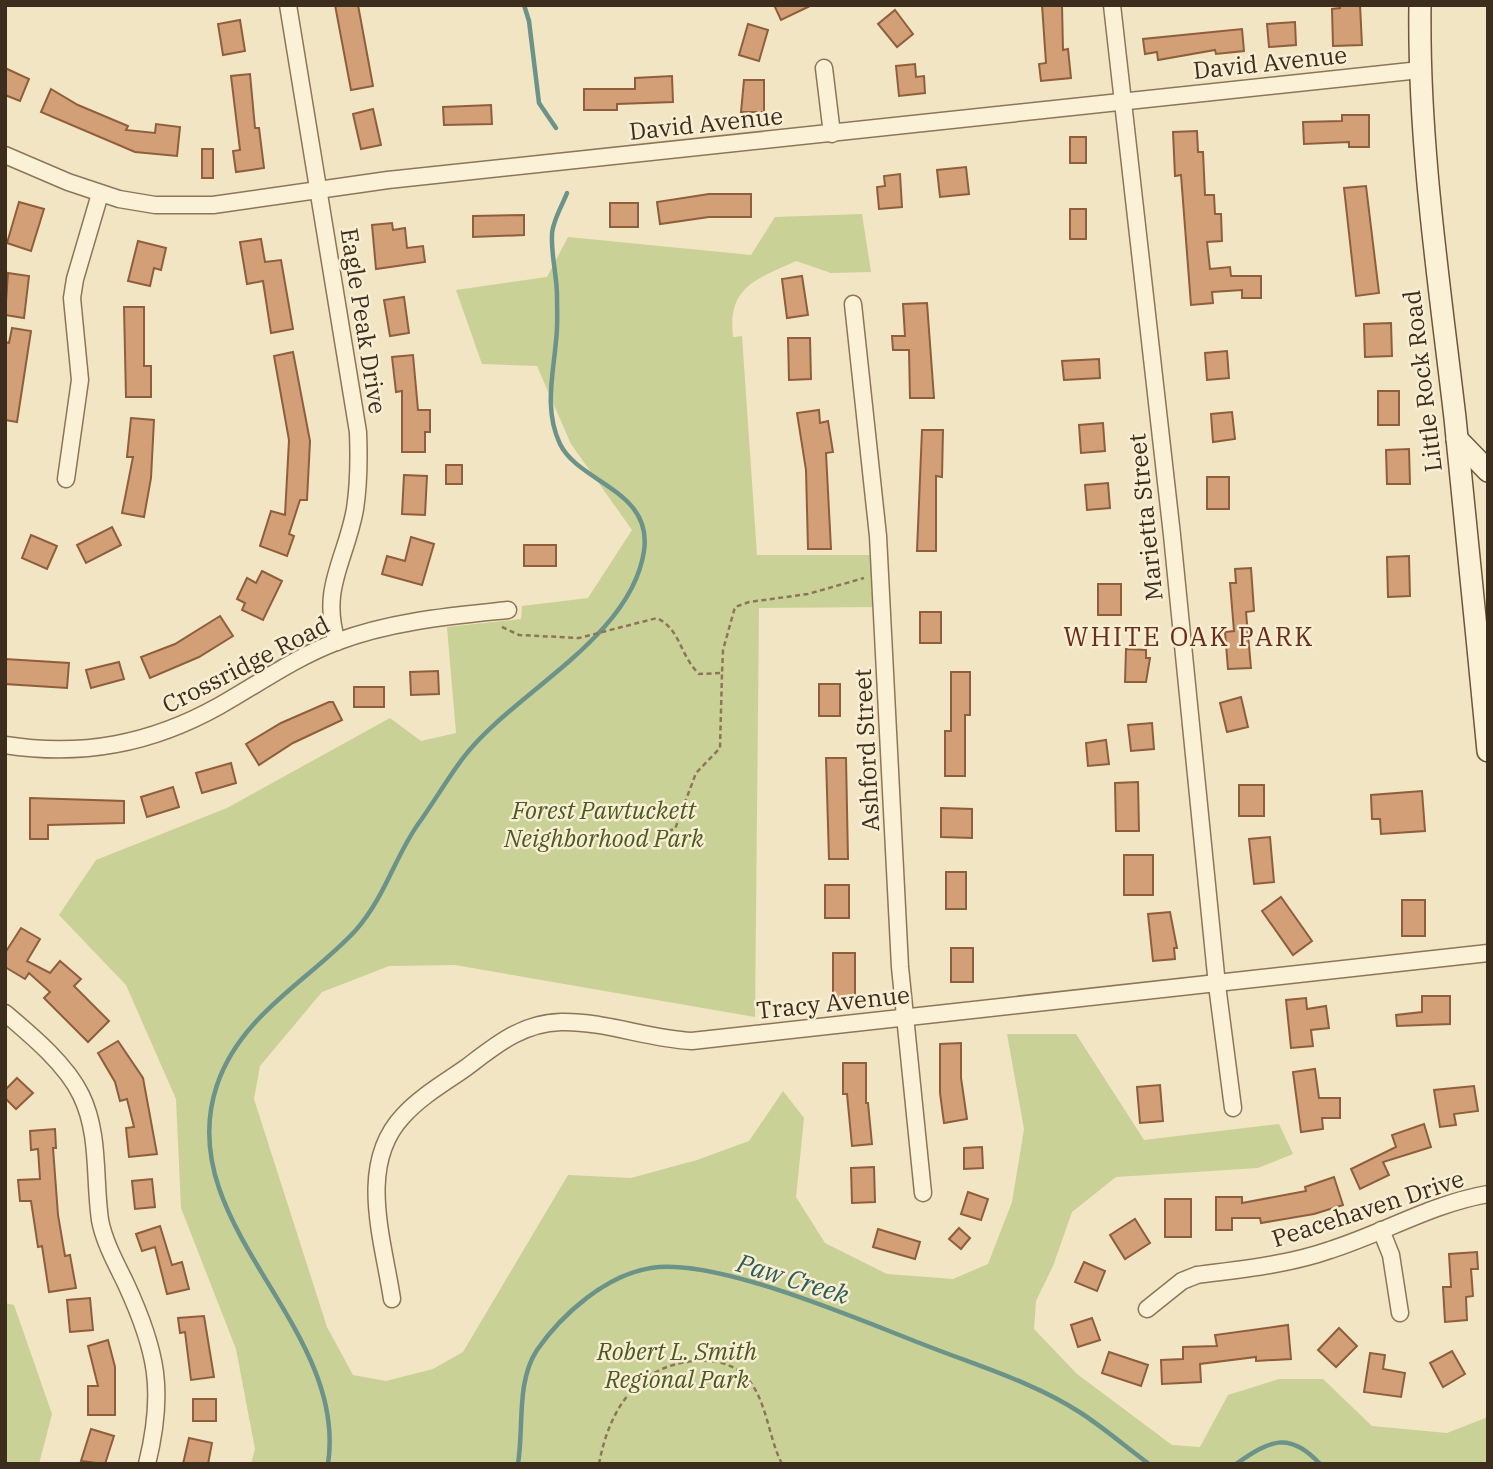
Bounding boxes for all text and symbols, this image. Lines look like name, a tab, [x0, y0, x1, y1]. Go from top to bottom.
street label: David Avenue	[1191, 38, 1348, 86]
street label: David Avenue	[627, 99, 784, 147]
street label: Eagle Peak Drive	[333, 226, 394, 416]
street label: Little Rock Road	[1395, 288, 1449, 474]
street label: Marietta Street	[1120, 432, 1170, 602]
street label: Crossridge Road	[156, 608, 335, 720]
district label: WHITE OAK PARK	[1063, 619, 1315, 653]
street label: Ashford Street	[846, 668, 886, 832]
park label: Forest Pawtuckett Neighborhood Park	[503, 794, 704, 854]
street label: Tracy Avenue	[755, 978, 911, 1026]
street label: Peacehaven Drive	[1267, 1162, 1468, 1254]
water label: Paw Creek	[732, 1245, 854, 1311]
park label: Robert L. Smith Regional Park	[596, 1335, 757, 1395]

